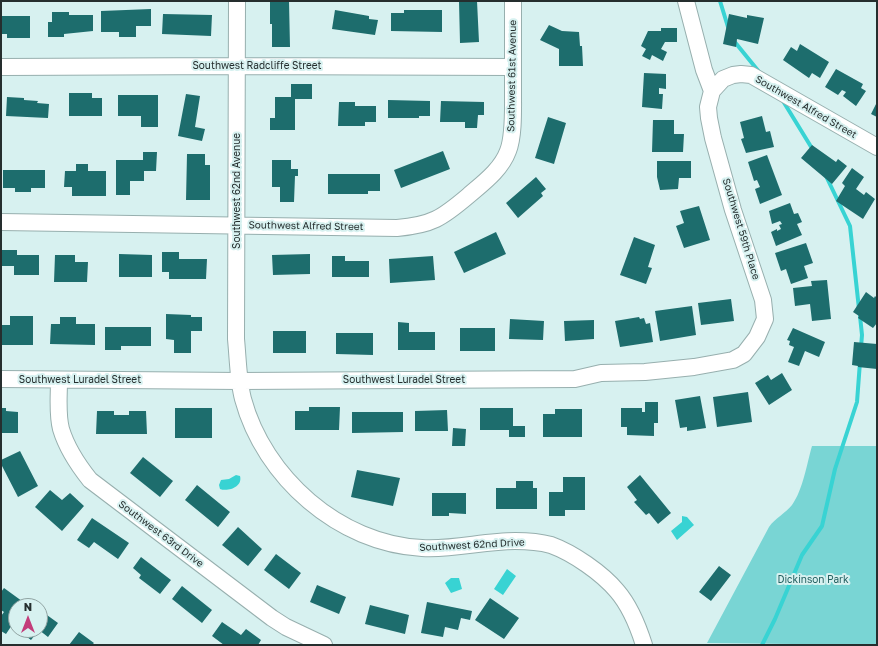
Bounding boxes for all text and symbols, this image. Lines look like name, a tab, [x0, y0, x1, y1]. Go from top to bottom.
street label: Southwest 61st Avenue	[505, 20, 519, 132]
street label: Southwest Radcliffe Street	[192, 60, 322, 72]
street label: Southwest Alfred Street	[753, 73, 859, 141]
street label: Southwest 62nd Avenue	[231, 133, 243, 249]
street label: Southwest 59th Place	[720, 177, 762, 281]
street label: Southwest Alfred Street	[248, 219, 364, 233]
street label: Southwest Luradel Street	[19, 374, 141, 386]
street label: Southwest Luradel Street	[343, 374, 465, 386]
street label: Southwest 63rd Drive	[116, 498, 206, 570]
street label: Southwest 62nd Drive	[419, 536, 525, 554]
park label: Dickinson Park	[777, 574, 849, 586]
north arrow	[8, 598, 48, 638]
text: N	[24, 600, 32, 613]

